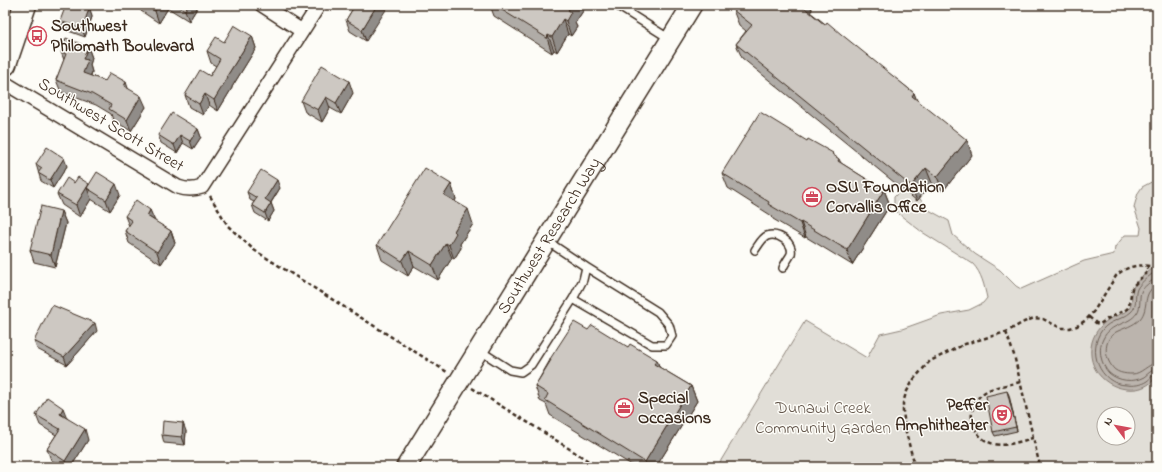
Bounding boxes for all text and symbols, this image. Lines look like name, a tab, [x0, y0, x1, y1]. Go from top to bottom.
place label: Southwest Philomath Boulevard	[51, 14, 195, 59]
bus stop icon: Southwest Philomath Boulevard	[26, 25, 48, 47]
street label: Southwest Scott Street	[33, 71, 189, 179]
street label: Southwest Research Way	[491, 153, 608, 319]
place label: OSU Foundation Corvallis Office	[826, 175, 945, 220]
office icon: OSU Foundation Corvallis Office	[801, 186, 823, 208]
place label: Special Occasions	[638, 386, 711, 431]
place label: Peffer Amphitheater	[895, 393, 989, 438]
park label: Dunawi Creek Community Garden	[755, 396, 891, 442]
office icon: Special Occasions	[613, 397, 635, 419]
theatre icon: Peffer Amphitheater	[991, 404, 1013, 426]
north arrow	[1096, 406, 1136, 446]
text: N	[1100, 414, 1117, 429]

